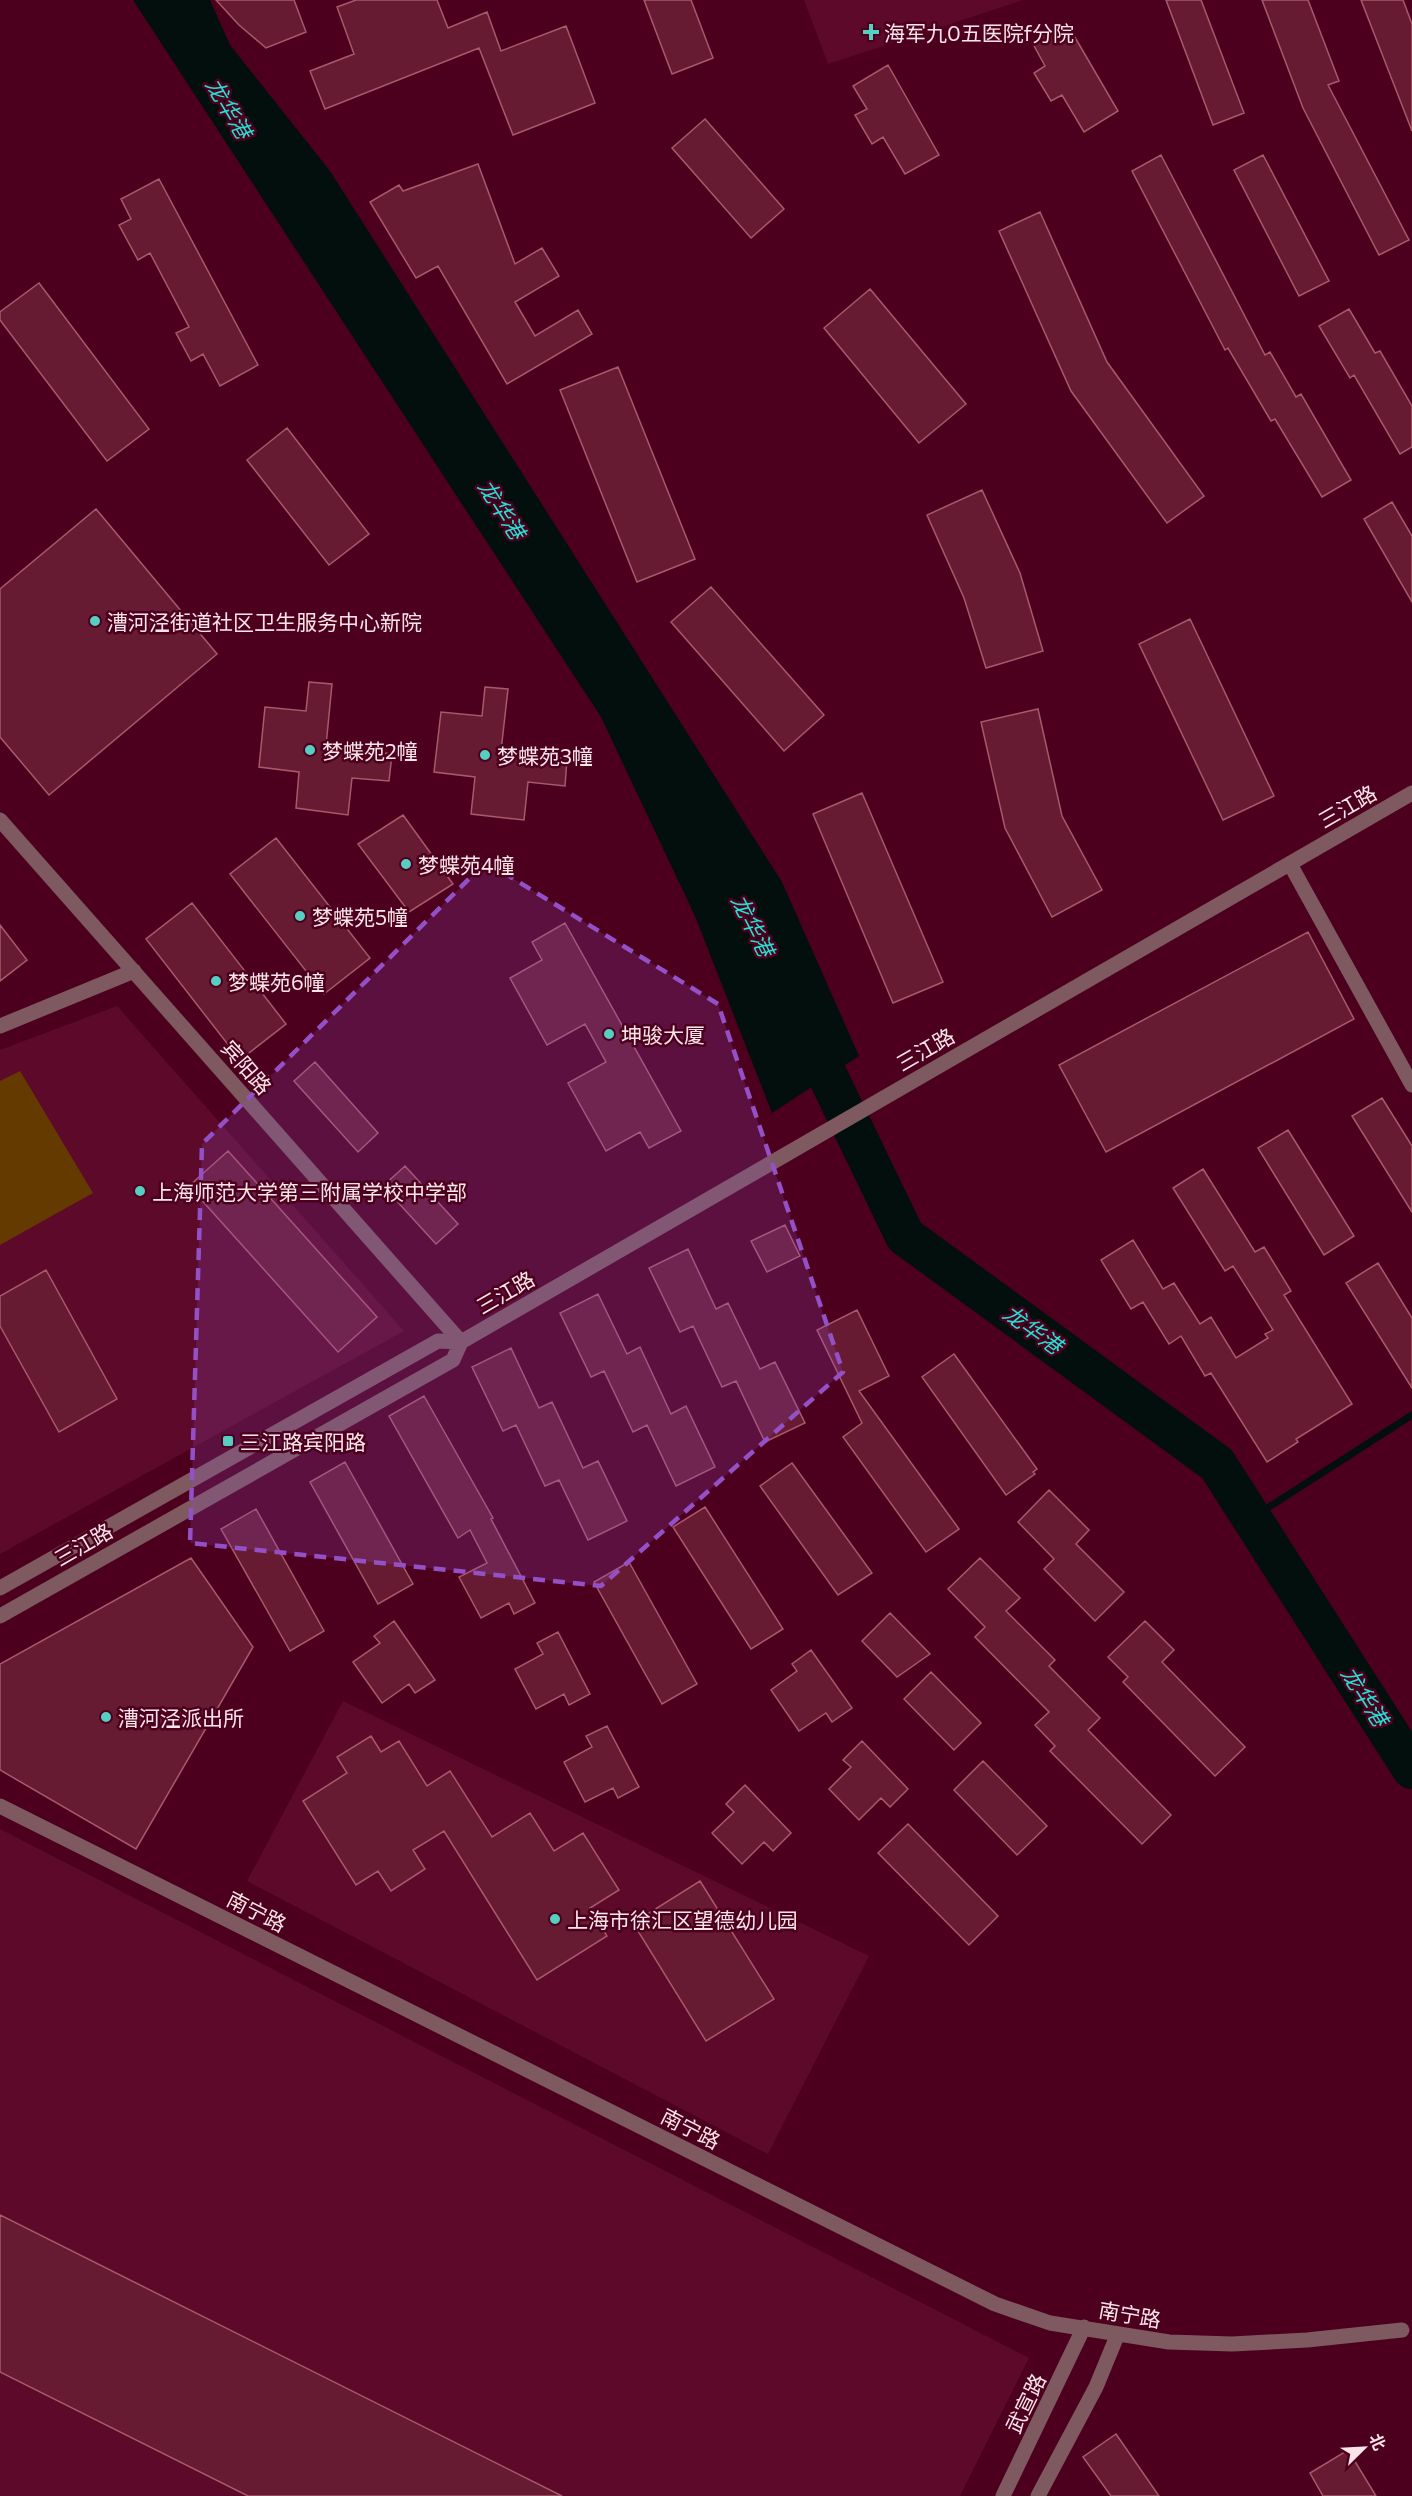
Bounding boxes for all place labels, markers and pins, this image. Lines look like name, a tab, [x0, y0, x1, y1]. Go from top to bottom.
place label: 海军九0五医院f分院	[884, 20, 1074, 45]
marker: 海军九0五医院f分院	[862, 23, 880, 41]
place label: 漕河泾街道社区卫生服务中心新院	[107, 609, 422, 634]
marker: 漕河泾街道社区卫生服务中心新院	[88, 614, 102, 628]
place label: 梦蝶苑2幢	[322, 738, 418, 763]
marker: 梦蝶苑2幢	[303, 743, 317, 757]
place label: 梦蝶苑3幢	[497, 743, 593, 768]
marker: 梦蝶苑3幢	[478, 748, 492, 762]
place label: 梦蝶苑4幢	[418, 852, 515, 877]
marker: 梦蝶苑4幢	[399, 857, 413, 871]
place label: 梦蝶苑5幢	[312, 904, 408, 929]
marker: 梦蝶苑5幢	[293, 909, 307, 923]
place label: 梦蝶苑6幢	[228, 969, 325, 994]
marker: 梦蝶苑6幢	[209, 974, 223, 988]
place label: 坤骏大厦	[621, 1022, 705, 1047]
marker: 坤骏大厦	[602, 1027, 616, 1041]
place label: 上海师范大学第三附属学校中学部	[152, 1179, 467, 1204]
marker: 上海师范大学第三附属学校中学部	[133, 1184, 147, 1198]
place label: 三江路宾阳路	[240, 1429, 366, 1454]
marker: 三江路宾阳路	[221, 1434, 235, 1448]
place label: 漕河泾派出所	[118, 1705, 244, 1730]
marker: 漕河泾派出所	[99, 1710, 113, 1724]
place label: 上海市徐汇区望德幼儿园	[567, 1907, 798, 1932]
marker: 上海市徐汇区望德幼儿园	[548, 1912, 562, 1926]

